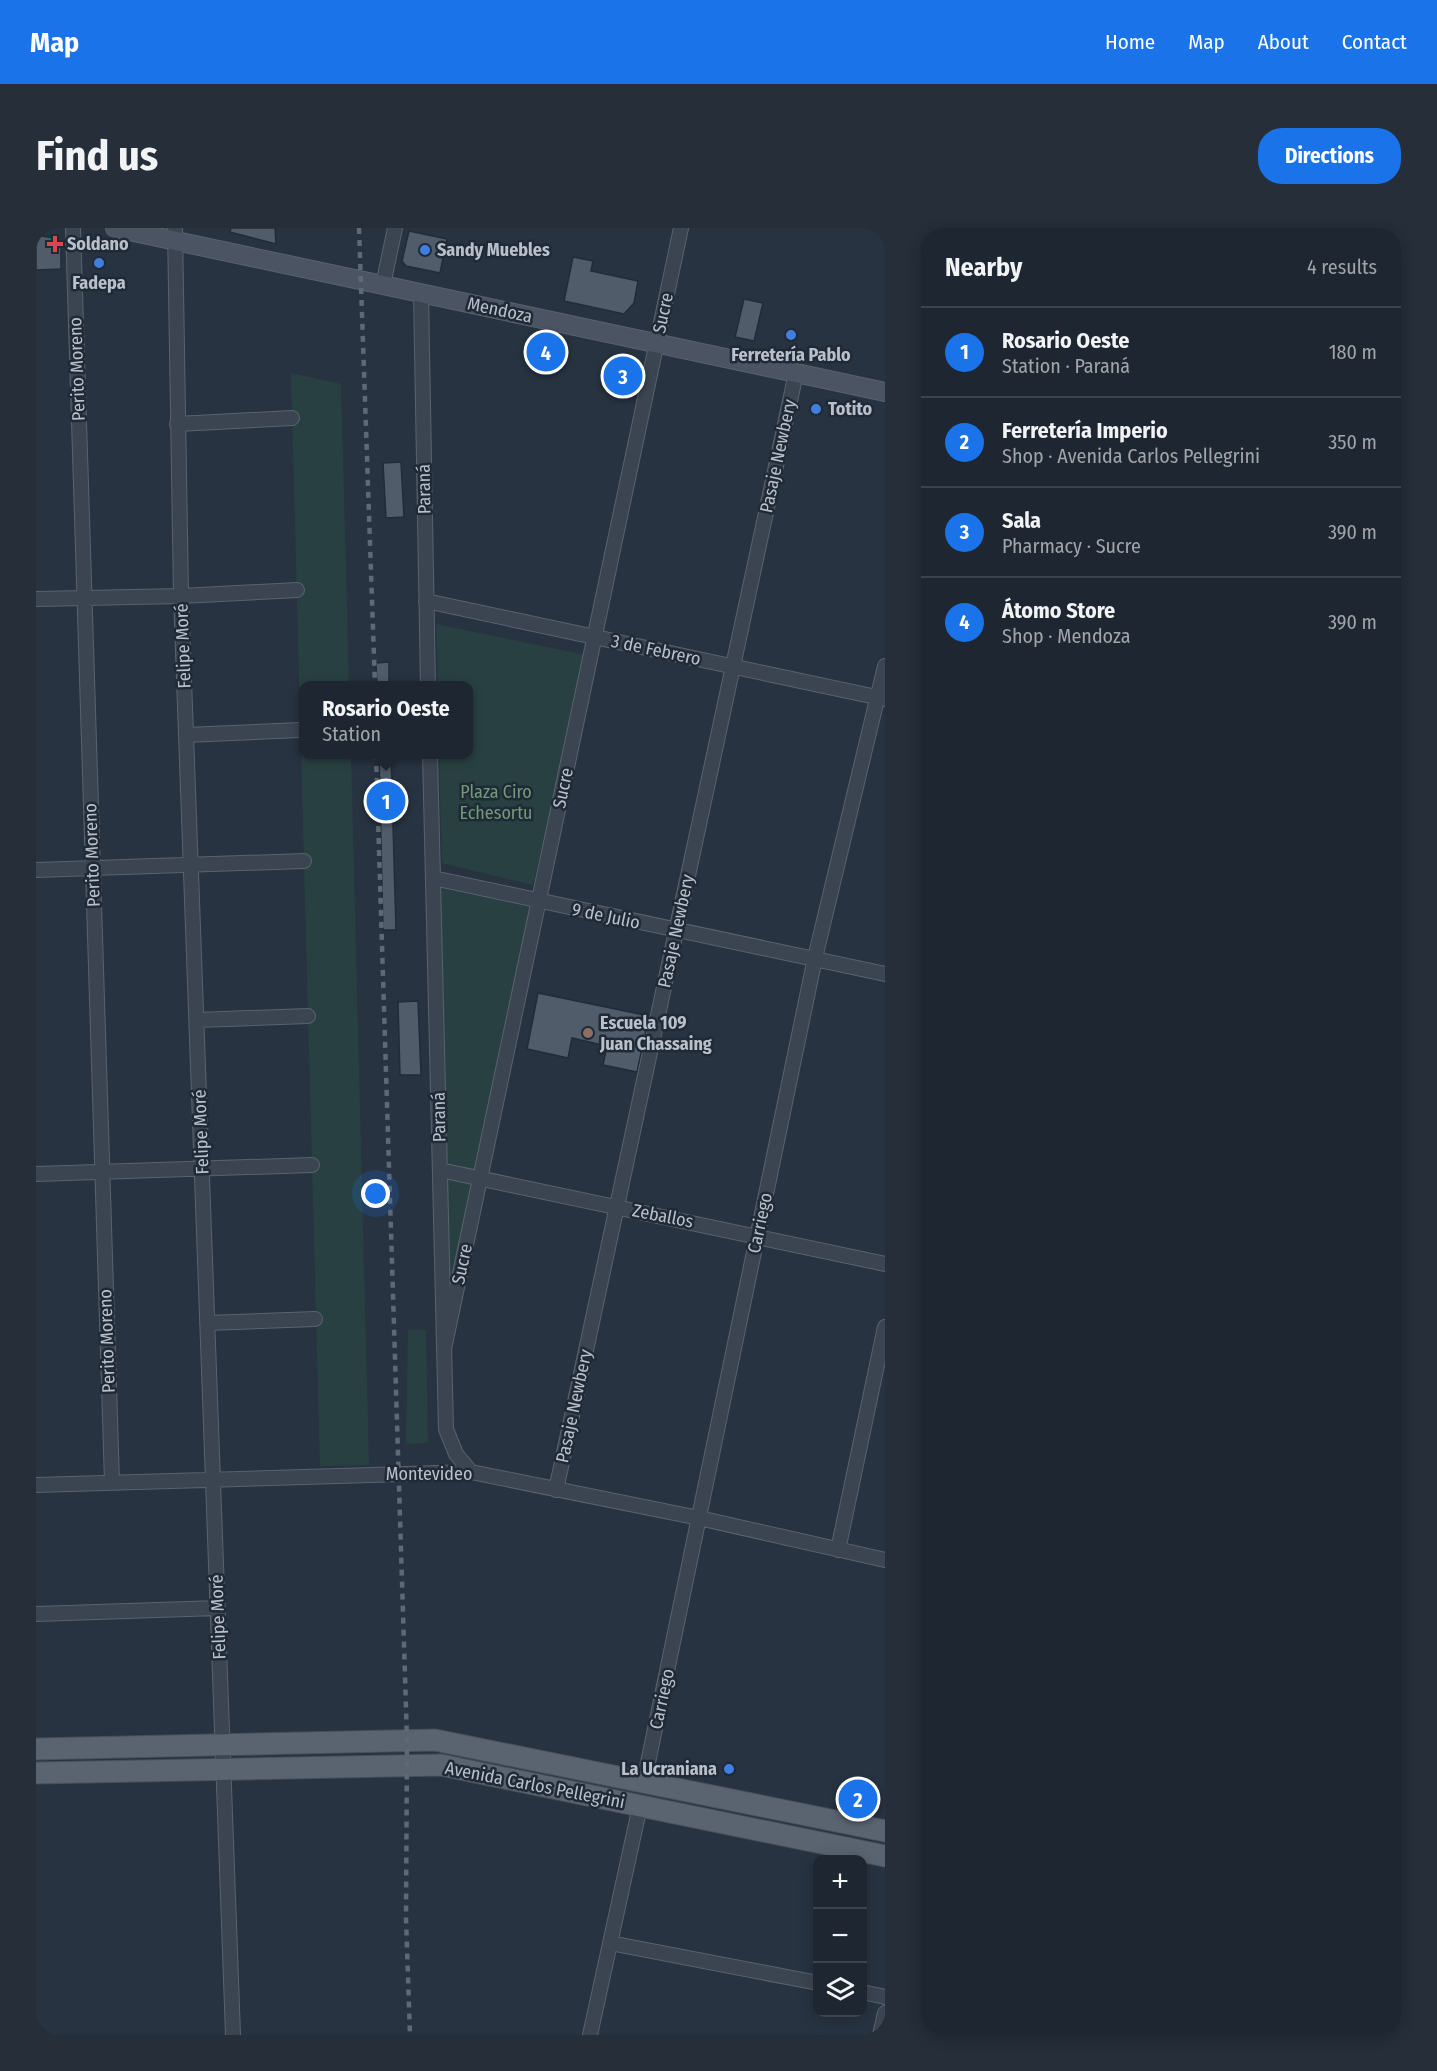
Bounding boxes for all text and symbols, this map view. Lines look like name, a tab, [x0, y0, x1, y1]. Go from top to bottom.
text: Map	[30, 26, 79, 59]
text: Home	[1105, 29, 1155, 55]
text: Map	[1188, 29, 1225, 55]
text: About	[1258, 29, 1309, 55]
text: Contact	[1342, 29, 1407, 55]
button: Directions	[1258, 128, 1401, 184]
text: Find us	[36, 131, 158, 181]
place label: Soldano	[67, 233, 129, 255]
marker: Soldano	[48, 237, 62, 251]
place label: Sandy Muebles	[437, 239, 550, 261]
marker: Sandy Muebles	[418, 243, 432, 257]
text: Nearby	[945, 252, 1022, 283]
text: 4 results	[1307, 255, 1377, 279]
marker: Fadepa	[92, 256, 106, 270]
place label: Fadepa	[72, 272, 126, 294]
street label: Sucre	[648, 291, 678, 335]
street label: Mendoza	[465, 292, 535, 328]
street label: Perito Moreno	[64, 317, 90, 421]
text: Rosario Oeste	[1002, 327, 1129, 354]
marker: Ferretería Pablo	[784, 328, 798, 342]
pin: 4	[526, 330, 566, 374]
text: 1	[960, 340, 969, 364]
text: 180 m	[1329, 340, 1377, 364]
place label: Ferretería Pablo	[731, 344, 851, 366]
pin: 3	[604, 354, 642, 398]
text: Station · Paraná	[1002, 354, 1130, 378]
street label: Pasaje Newbery	[755, 397, 801, 515]
place label: Totito	[828, 398, 872, 420]
marker: Totito	[809, 402, 823, 416]
text: Ferretería Imperio	[1002, 417, 1168, 444]
text: 2	[960, 430, 969, 454]
text: 350 m	[1328, 430, 1377, 454]
text: Shop · Avenida Carlos Pellegrini	[1002, 444, 1260, 468]
street label: Paraná	[413, 464, 435, 514]
text: Sala	[1002, 507, 1041, 534]
text: 3	[960, 520, 969, 544]
text: 390 m	[1328, 520, 1377, 544]
text: Pharmacy · Sucre	[1002, 534, 1141, 558]
text: Átomo Store	[1002, 597, 1115, 624]
street label: Felipe Moré	[171, 603, 195, 689]
text: 4	[959, 610, 970, 634]
text: 390 m	[1328, 610, 1377, 634]
text: Shop · Mendoza	[1002, 624, 1130, 648]
street label: 3 de Febrero	[609, 630, 703, 670]
popup	[299, 681, 473, 759]
text: Rosario Oeste	[322, 695, 450, 722]
text: Station	[322, 722, 381, 746]
street label: Sucre	[548, 766, 578, 810]
pin: 1	[366, 778, 406, 824]
park label: Plaza Ciro Echesortu	[460, 781, 532, 824]
street label: Perito Moreno	[79, 803, 105, 907]
street label: Pasaje Newbery	[653, 872, 699, 990]
street label: 9 de Julio	[570, 898, 642, 934]
place label: Escuela 109 Juan Chassaing	[599, 1012, 712, 1055]
marker: Escuela 109 Juan Chassaing	[581, 1026, 595, 1040]
street label: Felipe Moré	[189, 1089, 213, 1175]
street label: Paraná	[428, 1092, 450, 1142]
your location	[361, 1179, 390, 1208]
street label: Carriego	[743, 1191, 777, 1255]
street label: Zeballos	[631, 1199, 696, 1233]
street label: Sucre	[447, 1242, 477, 1286]
street label: Perito Moreno	[94, 1289, 120, 1393]
street label: Pasaje Newbery	[551, 1347, 597, 1465]
street label: Montevideo	[386, 1463, 472, 1485]
street label: Felipe Moré	[206, 1574, 230, 1660]
street label: Carriego	[645, 1667, 679, 1731]
street label: Avenida Carlos Pellegrini	[443, 1757, 627, 1813]
place label: La Ucraniana	[621, 1758, 717, 1780]
marker: La Ucraniana	[722, 1762, 736, 1776]
pin: 2	[838, 1776, 878, 1822]
map controls	[813, 1855, 867, 2017]
button: +	[813, 1855, 867, 1909]
button: −	[813, 1909, 867, 1963]
button: layers	[813, 1963, 867, 2017]

